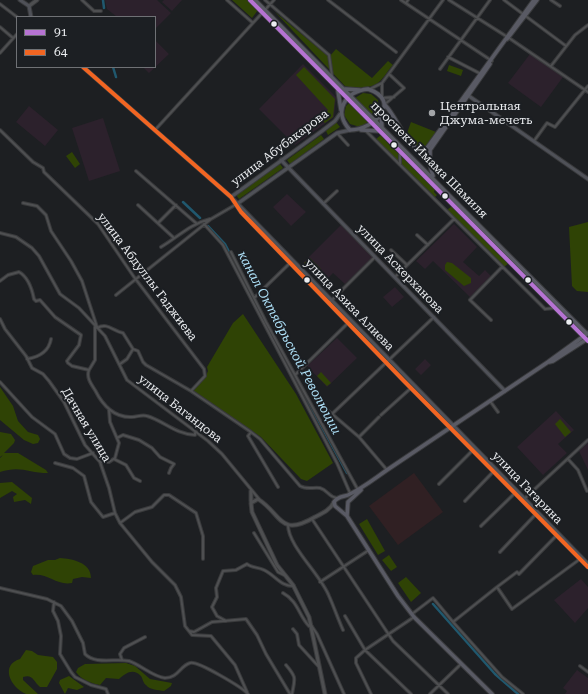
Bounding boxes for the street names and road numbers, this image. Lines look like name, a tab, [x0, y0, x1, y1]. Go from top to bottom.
street label: проспект Имама Шамиля	[368, 99, 490, 221]
street label: улица Абубакарова	[229, 107, 331, 189]
street label: улица Абдуллы Гаджиева	[94, 210, 200, 344]
street label: улица Аскерханова	[354, 221, 446, 317]
street label: улица Азиза Алиева	[301, 256, 397, 354]
street label: улица Багандова	[135, 372, 225, 446]
street label: Дачная улица	[58, 385, 114, 465]
street label: улица Гагарина	[489, 449, 565, 527]

